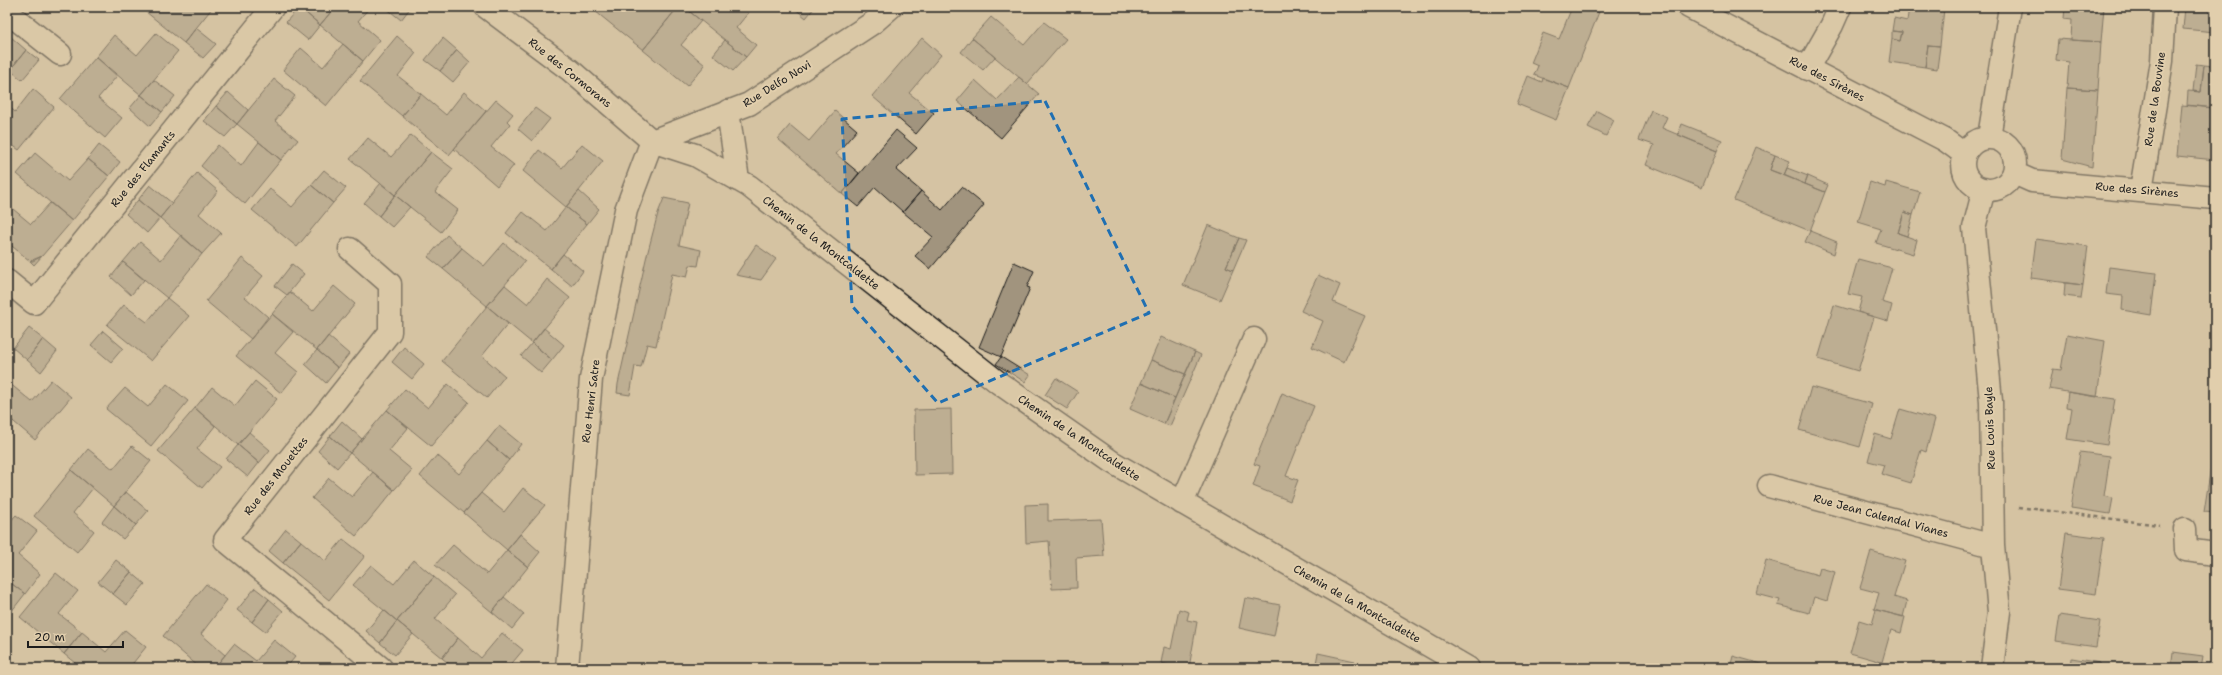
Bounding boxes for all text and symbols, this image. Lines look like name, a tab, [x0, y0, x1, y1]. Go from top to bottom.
street label: Rue des Cormorans	[525, 35, 615, 111]
street label: Rue de la Bouvine	[2141, 51, 2169, 147]
street label: Rue des Sirènes	[1787, 53, 1867, 105]
street label: Rue Delfo Novi	[740, 57, 814, 111]
street label: Rue des Flamants	[107, 127, 179, 211]
street label: Rue des Sirènes	[2095, 179, 2179, 201]
street label: Chemin de la Montcaldette	[759, 193, 883, 293]
street label: Rue Henri Satre	[578, 358, 604, 444]
street label: Rue Louis Bayle	[1981, 386, 1999, 470]
street label: Chemin de la Montcaldette	[1015, 391, 1143, 485]
street label: Rue des Mouettes	[241, 434, 311, 518]
street label: Rue Jean Calendal Vianes	[1812, 491, 1950, 541]
street label: Chemin de la Montcaldette	[1291, 561, 1423, 647]
scale bar	[28, 623, 123, 649]
text: 20 m	[34, 629, 65, 645]

